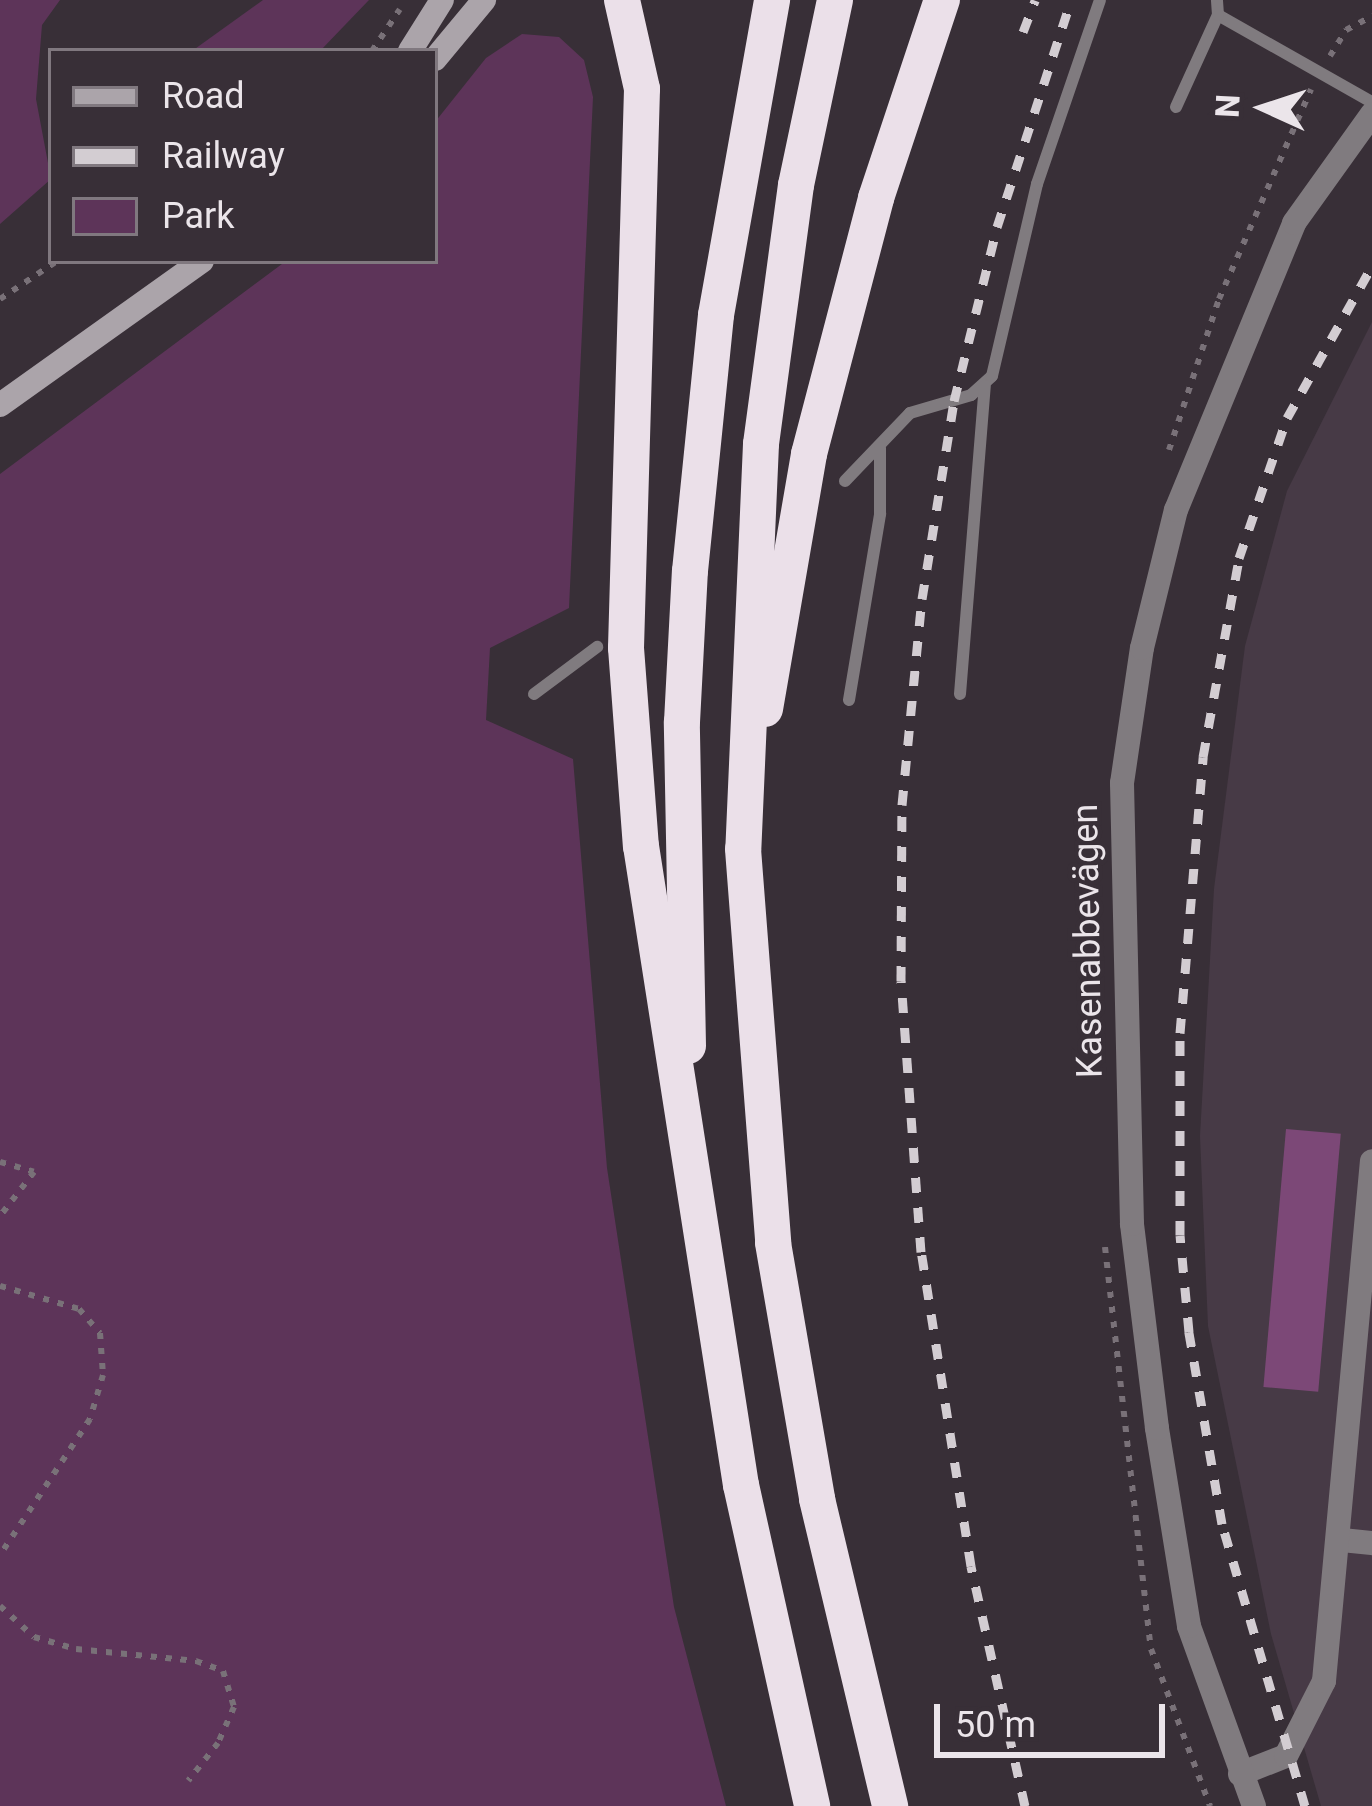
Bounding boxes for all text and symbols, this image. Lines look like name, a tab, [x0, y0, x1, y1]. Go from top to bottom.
legend	[48, 48, 438, 264]
north arrow	[1204, 48, 1324, 168]
text: Road	[162, 75, 245, 117]
text: N	[1207, 93, 1248, 119]
text: Railway	[162, 135, 285, 177]
text: Park	[162, 195, 235, 237]
street label: Kasenabbevägen	[1064, 803, 1112, 1079]
scale bar	[940, 1680, 1171, 1754]
text: 50 m	[955, 1704, 1036, 1746]

